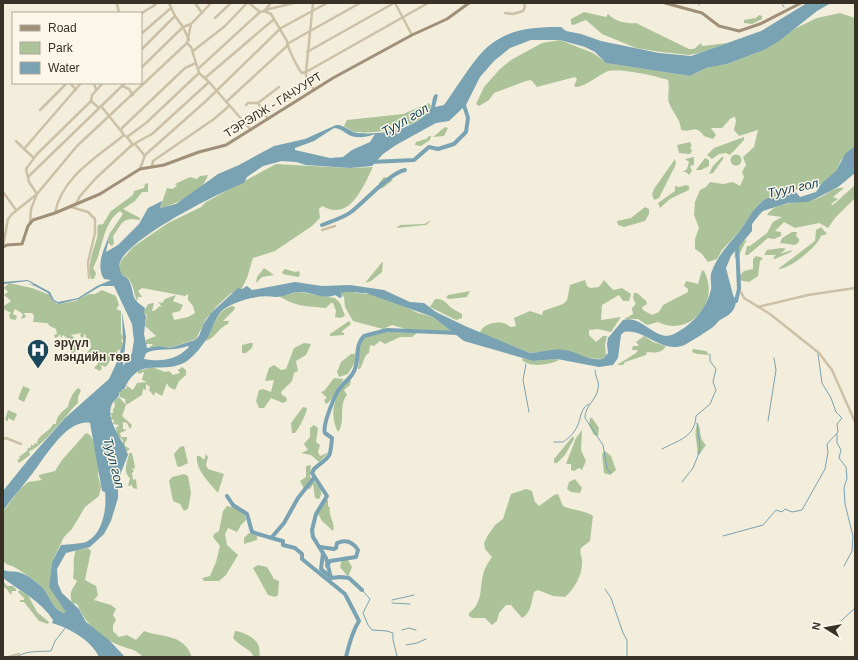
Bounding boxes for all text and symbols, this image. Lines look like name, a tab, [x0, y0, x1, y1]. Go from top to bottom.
legend	[12, 12, 142, 84]
text: Road	[48, 21, 77, 35]
text: Park	[48, 41, 74, 55]
text: Water	[48, 61, 80, 75]
street label: ТЭРЭЛЖ - ГАЧУУРТ	[222, 69, 325, 141]
water label: Туул гол	[379, 100, 432, 139]
water label: Туул гол	[766, 175, 821, 201]
place label: эрүүл мэндийн төв	[54, 336, 130, 364]
hospital icon: эрүүл мэндийн төв	[25, 337, 51, 370]
water label: Туул гол	[100, 436, 128, 491]
north arrow	[806, 608, 846, 648]
text: N	[810, 621, 823, 631]

